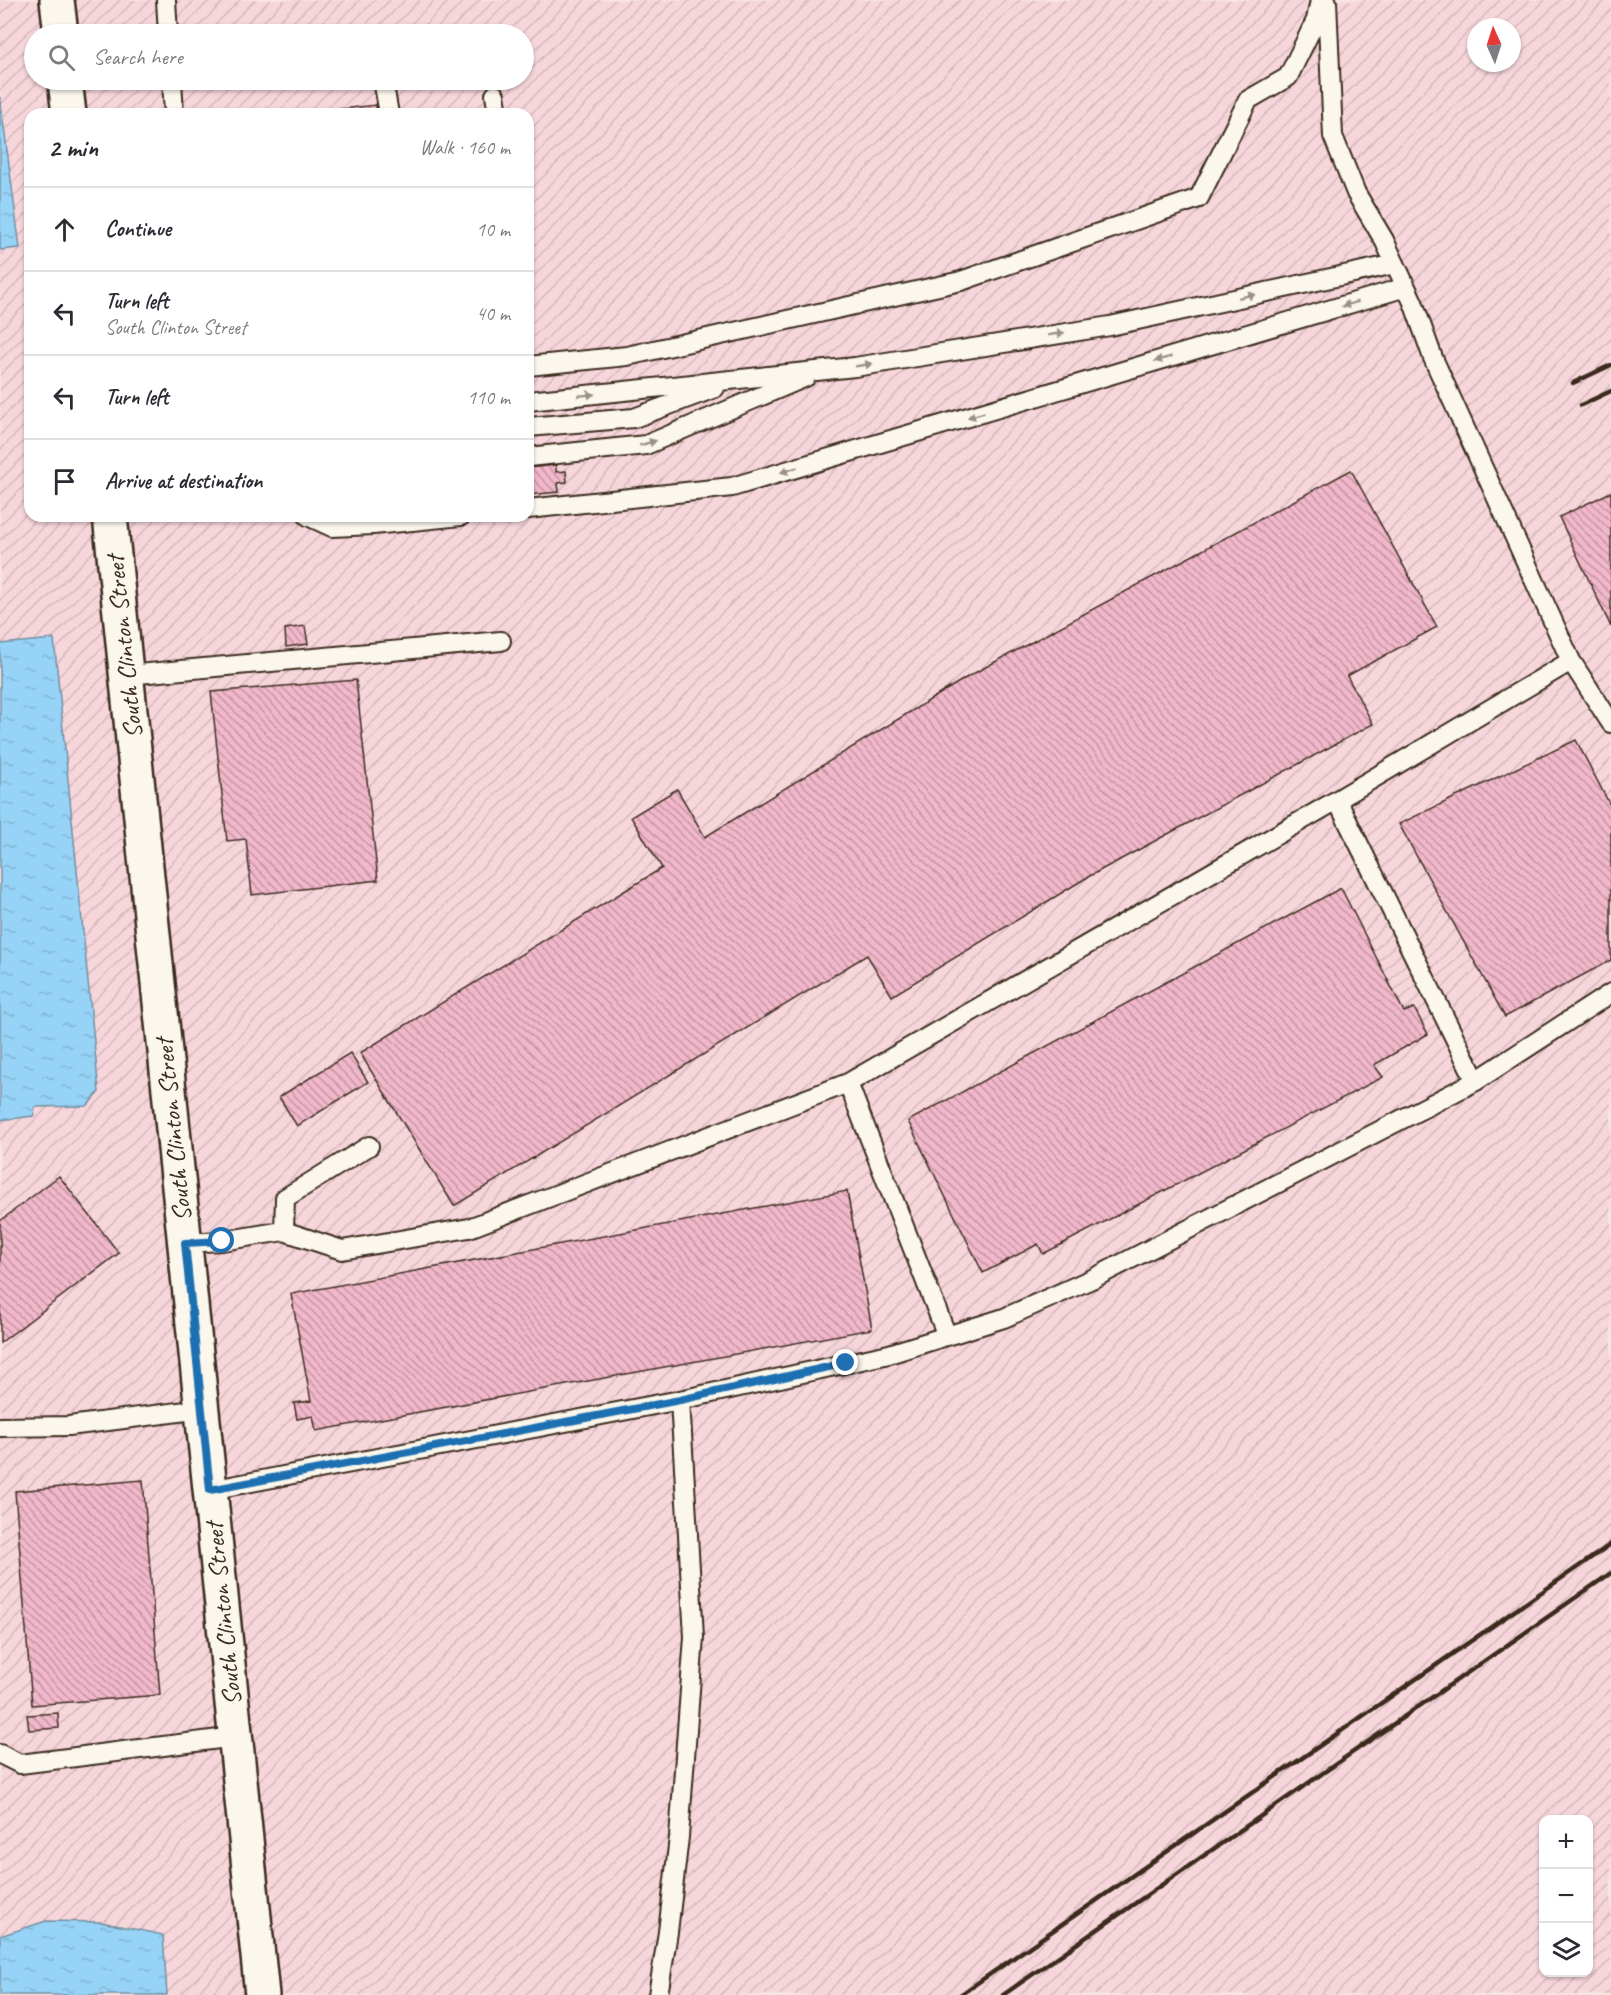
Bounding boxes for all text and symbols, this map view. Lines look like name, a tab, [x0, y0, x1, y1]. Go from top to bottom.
north arrow	[1467, 18, 1521, 72]
search box	[24, 24, 534, 90]
icon: search	[45, 41, 78, 74]
text: Search here	[93, 43, 183, 71]
text: 2 min	[48, 131, 98, 164]
text: Walk · 160 m	[420, 135, 510, 160]
icon: ahead	[48, 213, 81, 246]
text: Continue	[105, 215, 171, 243]
text: 10 m	[476, 217, 510, 242]
text: Turn left	[105, 287, 169, 315]
one-way arrow	[1238, 291, 1257, 300]
icon: left	[48, 297, 81, 330]
one-way arrow	[1341, 300, 1359, 309]
text: 40 m	[476, 301, 510, 326]
text: South Clinton Street	[105, 315, 246, 340]
one-way arrow	[1047, 330, 1066, 339]
one-way arrow	[1154, 355, 1172, 364]
one-way arrow	[854, 361, 873, 370]
icon: left	[48, 381, 81, 414]
text: Turn left	[105, 383, 169, 411]
text: 110 m	[467, 385, 510, 410]
one-way arrow	[577, 390, 596, 400]
one-way arrow	[967, 411, 985, 420]
one-way arrow	[639, 438, 657, 447]
icon: arrive	[48, 465, 81, 498]
one-way arrow	[780, 466, 798, 475]
text: Arrive at destination	[105, 467, 262, 495]
street label: South Clinton Street	[98, 551, 150, 740]
street label: South Clinton Street	[147, 1034, 199, 1223]
route start	[208, 1227, 234, 1253]
route end	[832, 1349, 858, 1375]
street label: South Clinton Street	[197, 1518, 249, 1707]
map controls	[1539, 1815, 1593, 1977]
button: +	[1539, 1815, 1593, 1869]
button: −	[1539, 1869, 1593, 1923]
button: layers	[1539, 1923, 1593, 1977]

